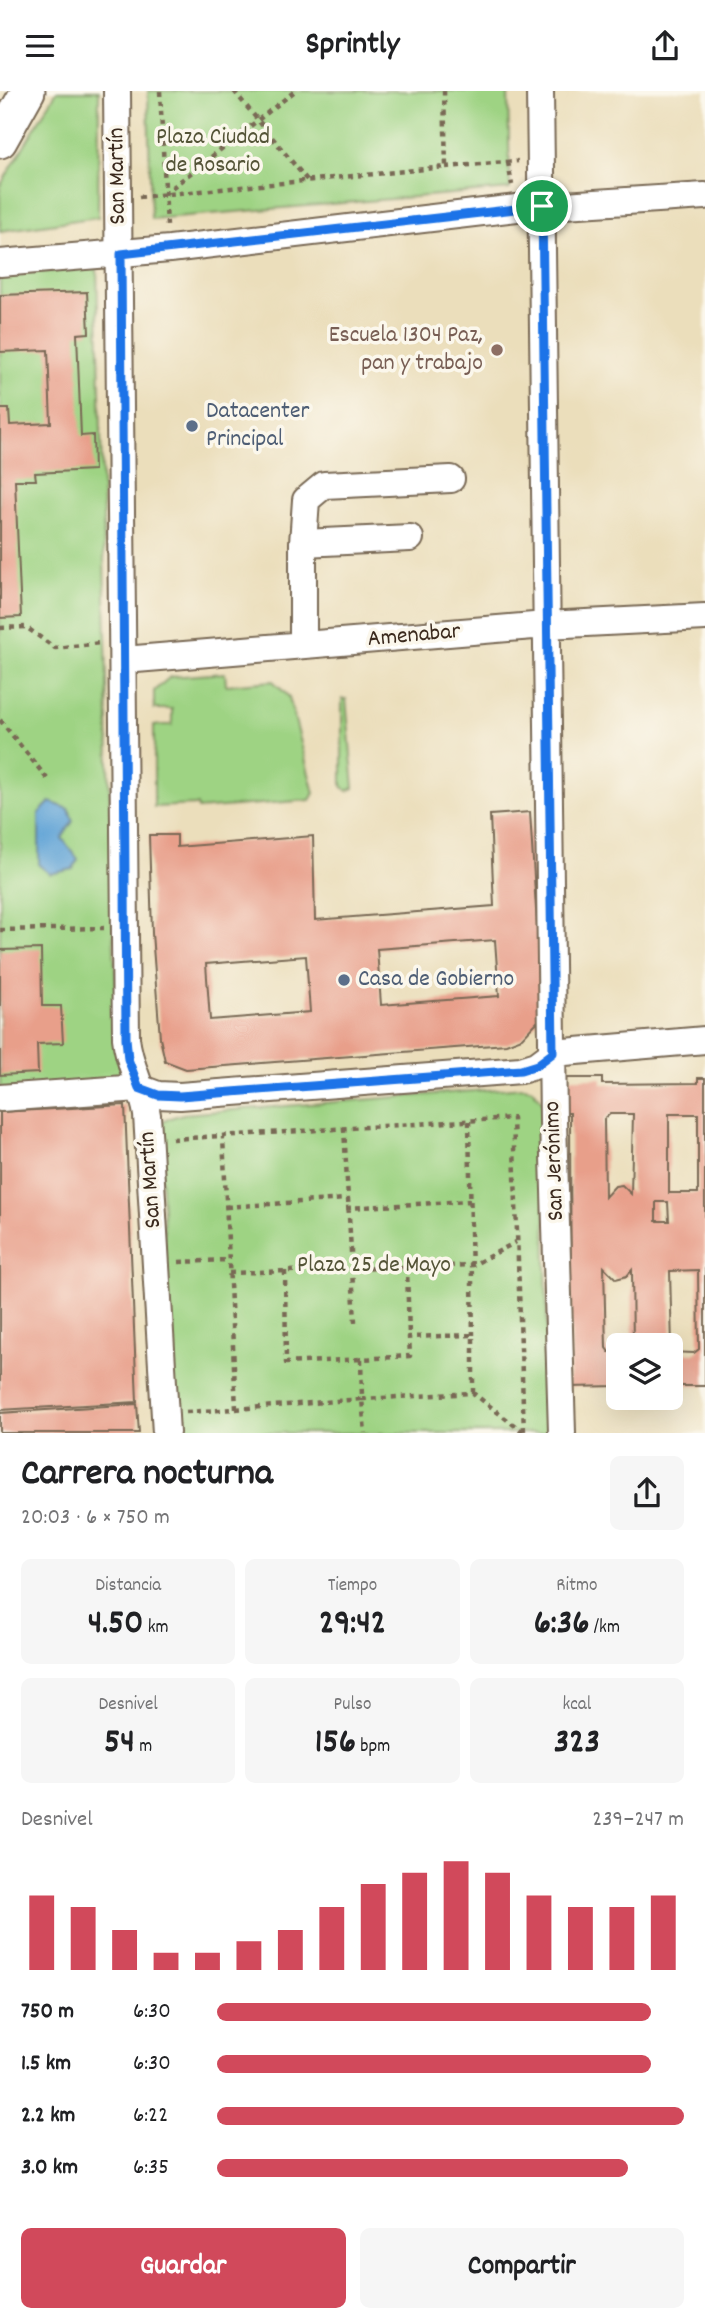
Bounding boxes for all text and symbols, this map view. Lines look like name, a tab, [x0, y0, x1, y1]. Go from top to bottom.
text: Sprintly	[306, 23, 399, 69]
icon: menu	[21, 27, 59, 65]
icon: share	[646, 27, 684, 65]
park label: Plaza Ciudad de Rosario	[156, 121, 270, 183]
street label: San Martín	[100, 127, 136, 225]
pin	[512, 176, 572, 236]
icon: arrive	[523, 187, 561, 225]
place label: Escuela 1304 Paz, pan y trabajo	[329, 319, 483, 381]
marker: Escuela 1304 Paz, pan y trabajo	[489, 342, 505, 358]
place label: Datacenter Principal	[206, 395, 309, 457]
marker: Datacenter Principal	[184, 418, 200, 434]
street label: Amenabar	[366, 615, 462, 657]
place label: Casa de Gobierno	[358, 963, 514, 997]
marker: Casa de Gobierno	[336, 972, 352, 988]
street label: San Jerónimo	[536, 1100, 574, 1222]
street label: San Martín	[131, 1130, 171, 1230]
park label: Plaza 25 de Mayo	[297, 1249, 451, 1283]
map controls	[606, 1333, 683, 1410]
button: layers	[606, 1333, 683, 1410]
text: Carrera nocturna	[21, 1448, 273, 1503]
button: share	[610, 1456, 684, 1530]
text: 20:03 · 6 × 750 m	[21, 1502, 170, 1535]
text: Distancia	[95, 1573, 161, 1600]
text: Tiempo	[328, 1573, 377, 1600]
text: Ritmo	[556, 1573, 597, 1600]
text: 4.50	[88, 1600, 143, 1650]
text: 29:42	[319, 1600, 386, 1650]
text: 6:36	[534, 1600, 589, 1650]
text: km	[143, 1615, 169, 1642]
text: /km	[589, 1615, 620, 1642]
text: Desnivel	[99, 1692, 158, 1719]
text: Pulso	[334, 1692, 371, 1719]
text: kcal	[562, 1692, 591, 1719]
text: 54	[104, 1719, 135, 1769]
text: 156	[315, 1719, 356, 1769]
text: 323	[554, 1719, 600, 1769]
text: m	[135, 1734, 152, 1761]
text: bpm	[356, 1734, 390, 1761]
text: Desnivel	[21, 1804, 93, 1837]
text: 239–247 m	[592, 1804, 684, 1837]
text: 750 m	[21, 1996, 74, 2029]
text: 6:30	[133, 1996, 171, 2029]
text: 1.5 km	[21, 2048, 71, 2081]
text: 6:30	[133, 2048, 171, 2081]
text: 2.2 km	[21, 2100, 75, 2133]
text: 6:22	[133, 2100, 168, 2133]
text: 3.0 km	[21, 2152, 78, 2185]
text: 6:35	[133, 2152, 169, 2185]
button: Guardar	[21, 2228, 346, 2308]
button: Compartir	[360, 2228, 684, 2308]

